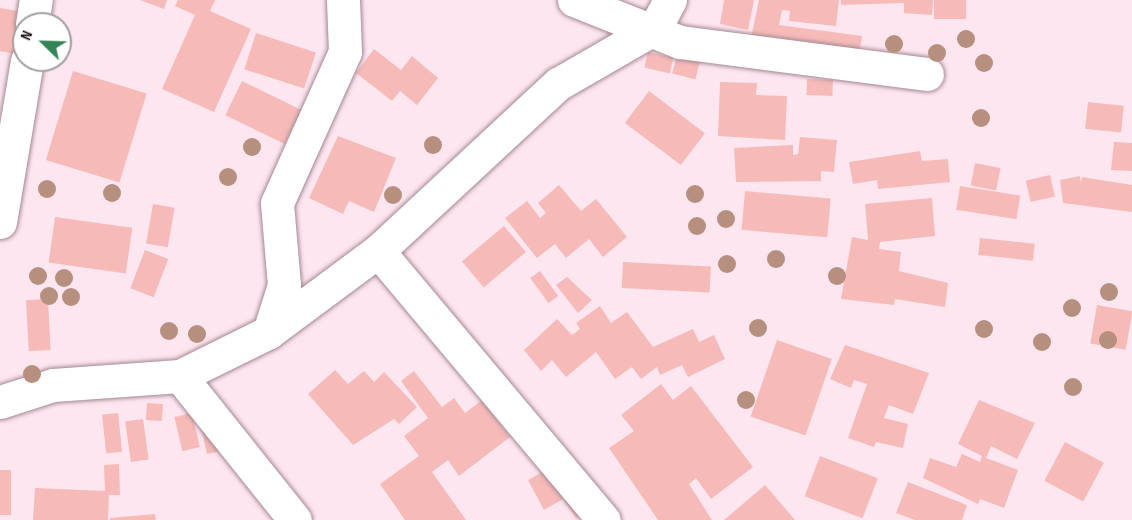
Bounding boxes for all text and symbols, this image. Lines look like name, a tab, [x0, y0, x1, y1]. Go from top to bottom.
north arrow	[12, 12, 72, 72]
text: N	[16, 28, 37, 43]

